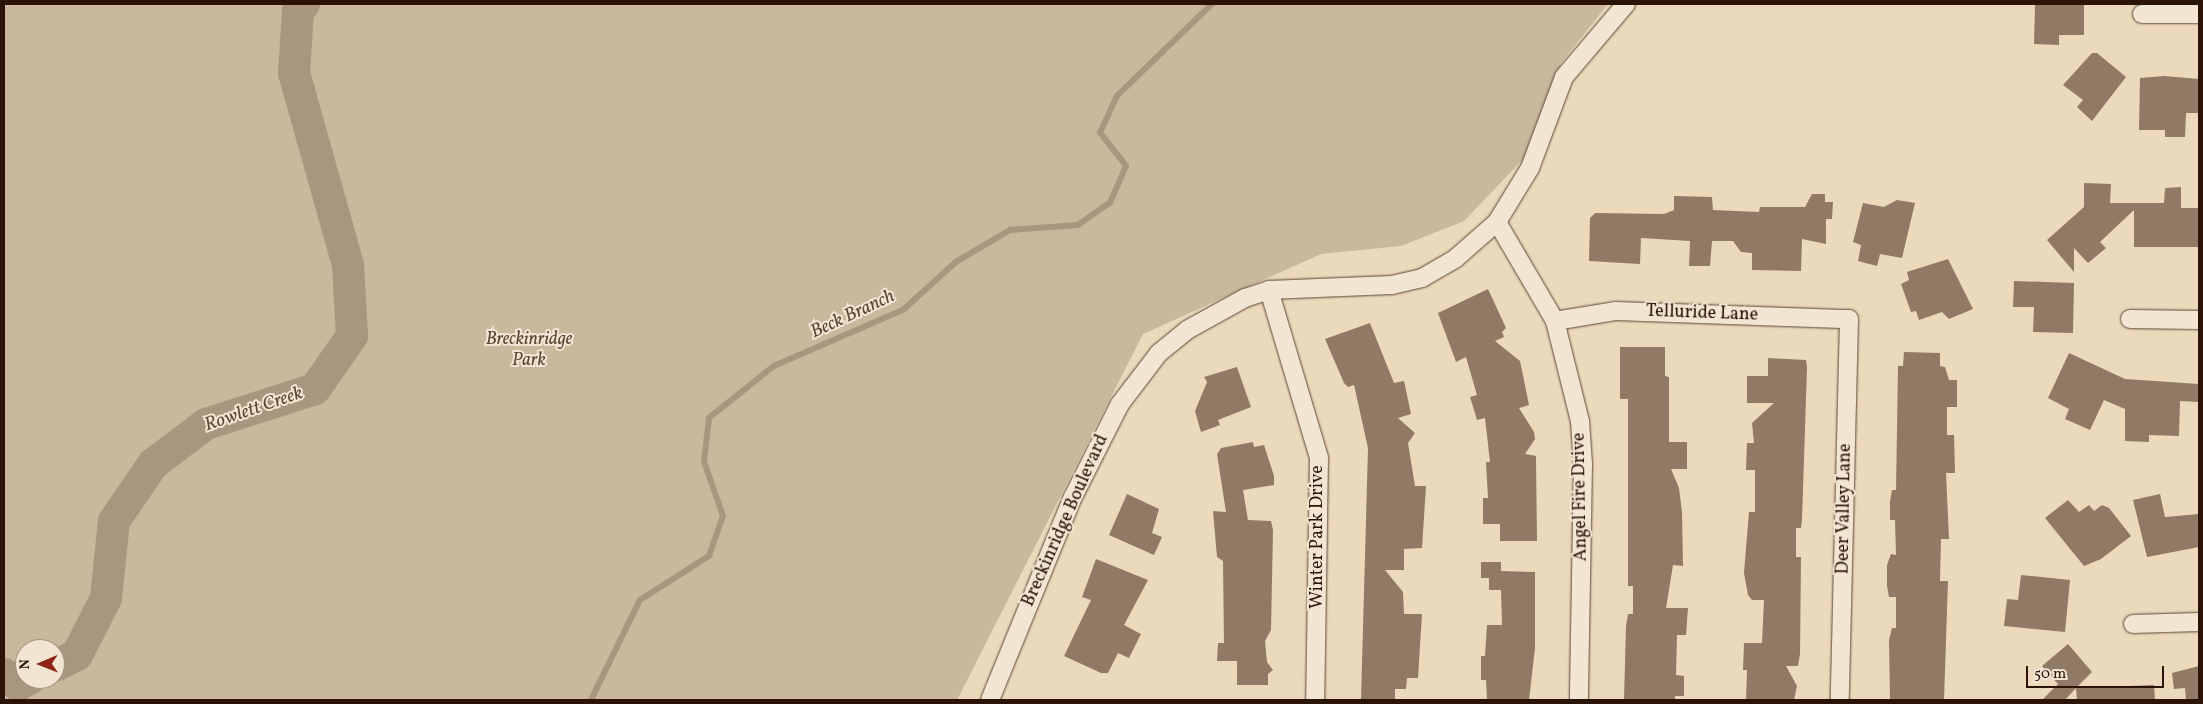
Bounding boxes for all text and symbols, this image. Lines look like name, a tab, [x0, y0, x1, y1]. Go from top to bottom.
water label: Beck Branch	[807, 286, 899, 344]
street label: Telluride Lane	[1646, 301, 1758, 327]
park label: Breckinridge Park	[486, 330, 572, 372]
water label: Rowlett Creek	[202, 383, 306, 437]
street label: Breckinridge Boulevard	[1018, 432, 1114, 610]
street label: Angel Fire Drive	[1569, 432, 1593, 562]
street label: Deer Valley Lane	[1833, 443, 1857, 575]
street label: Winter Park Drive	[1307, 465, 1329, 609]
north arrow	[15, 639, 65, 689]
scale bar	[2028, 656, 2166, 688]
text: N	[16, 659, 35, 670]
text: 50 m	[2034, 664, 2066, 685]

